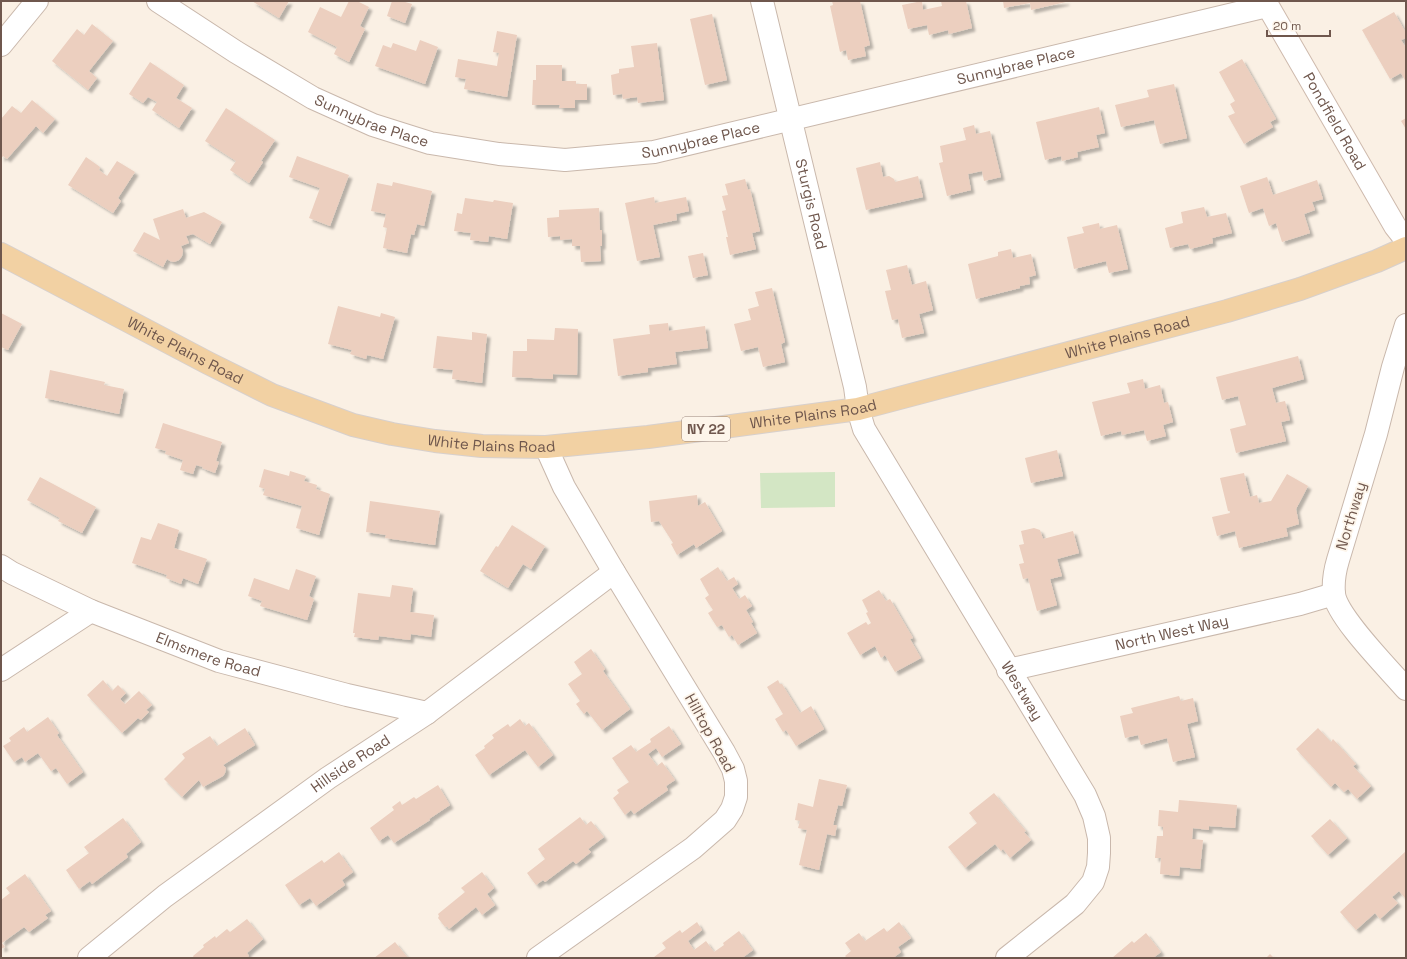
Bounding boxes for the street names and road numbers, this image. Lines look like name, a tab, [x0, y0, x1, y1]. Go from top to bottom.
street label: Sunnybrae Place	[955, 42, 1077, 89]
street label: Pondfield Road	[1299, 69, 1371, 173]
street label: Sunnybrae Place	[312, 90, 431, 151]
street label: Sunnybrae Place	[641, 117, 762, 162]
street label: Sturgis Road	[791, 157, 832, 251]
street label: White Plains Road	[1063, 311, 1192, 363]
street label: White Plains Road	[124, 312, 247, 388]
street label: White Plains Road	[748, 394, 879, 432]
road number: NY 22	[682, 417, 730, 441]
street label: White Plains Road	[426, 430, 556, 456]
street label: Northway	[1331, 479, 1370, 552]
street label: North West Way	[1113, 610, 1230, 654]
street label: Elmsmere Road	[153, 627, 263, 681]
street label: Westway	[997, 657, 1048, 724]
street label: Hilltop Road	[681, 690, 740, 775]
street label: Hillside Road	[307, 730, 394, 797]

